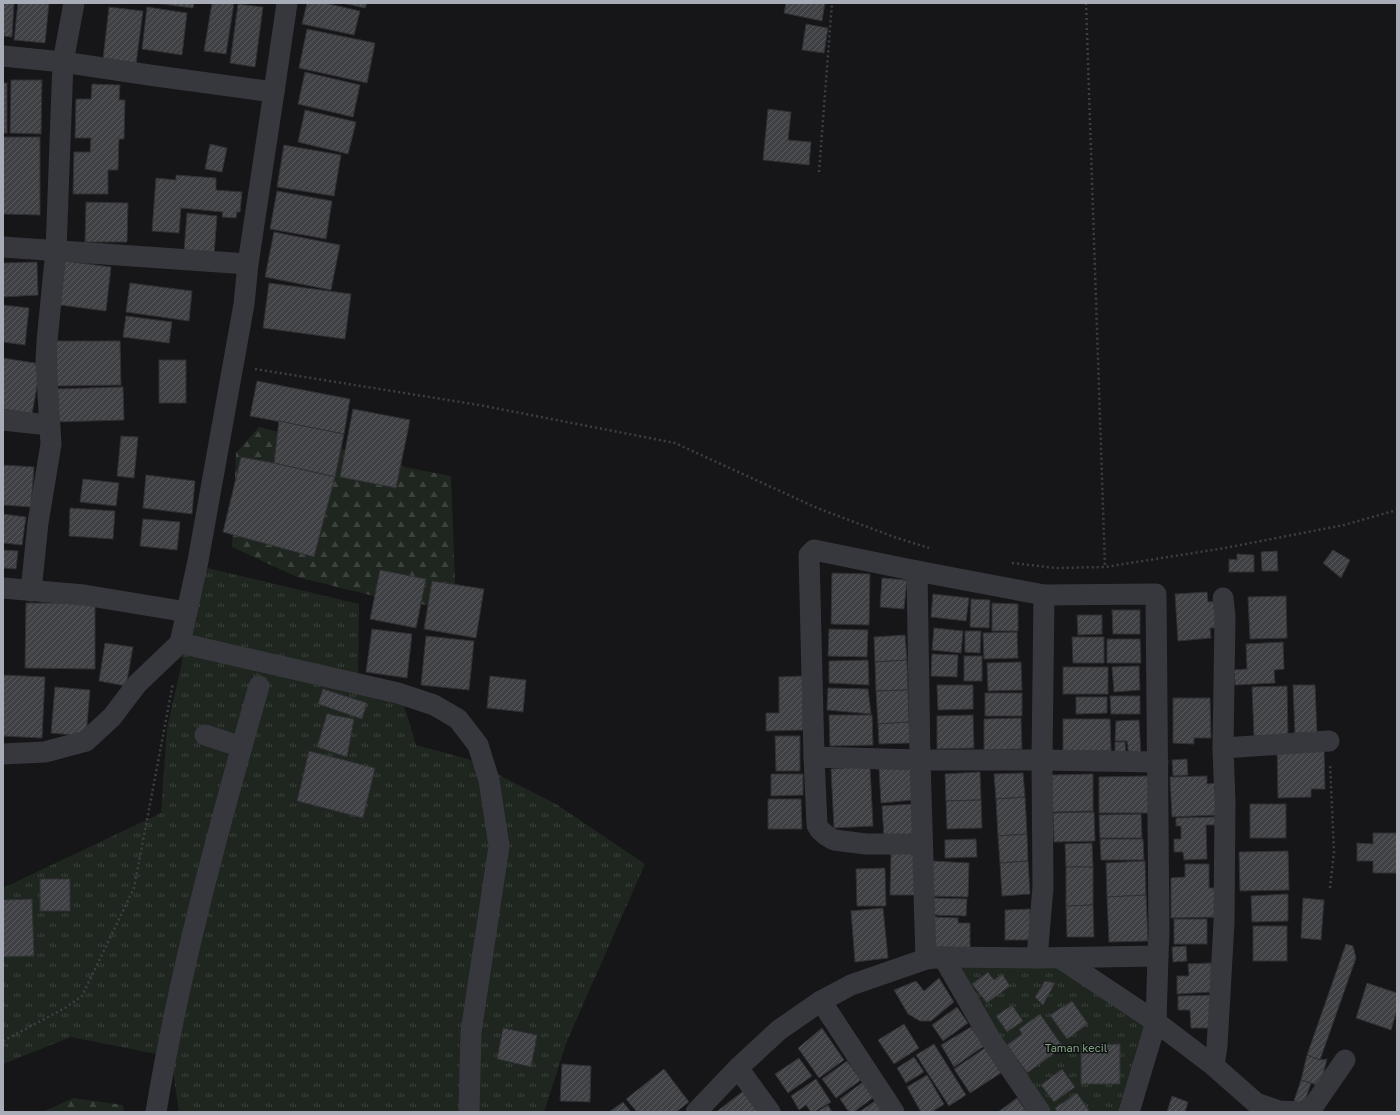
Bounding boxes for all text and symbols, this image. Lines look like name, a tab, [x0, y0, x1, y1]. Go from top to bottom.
park label: Taman kecil	[1045, 1041, 1108, 1054]

